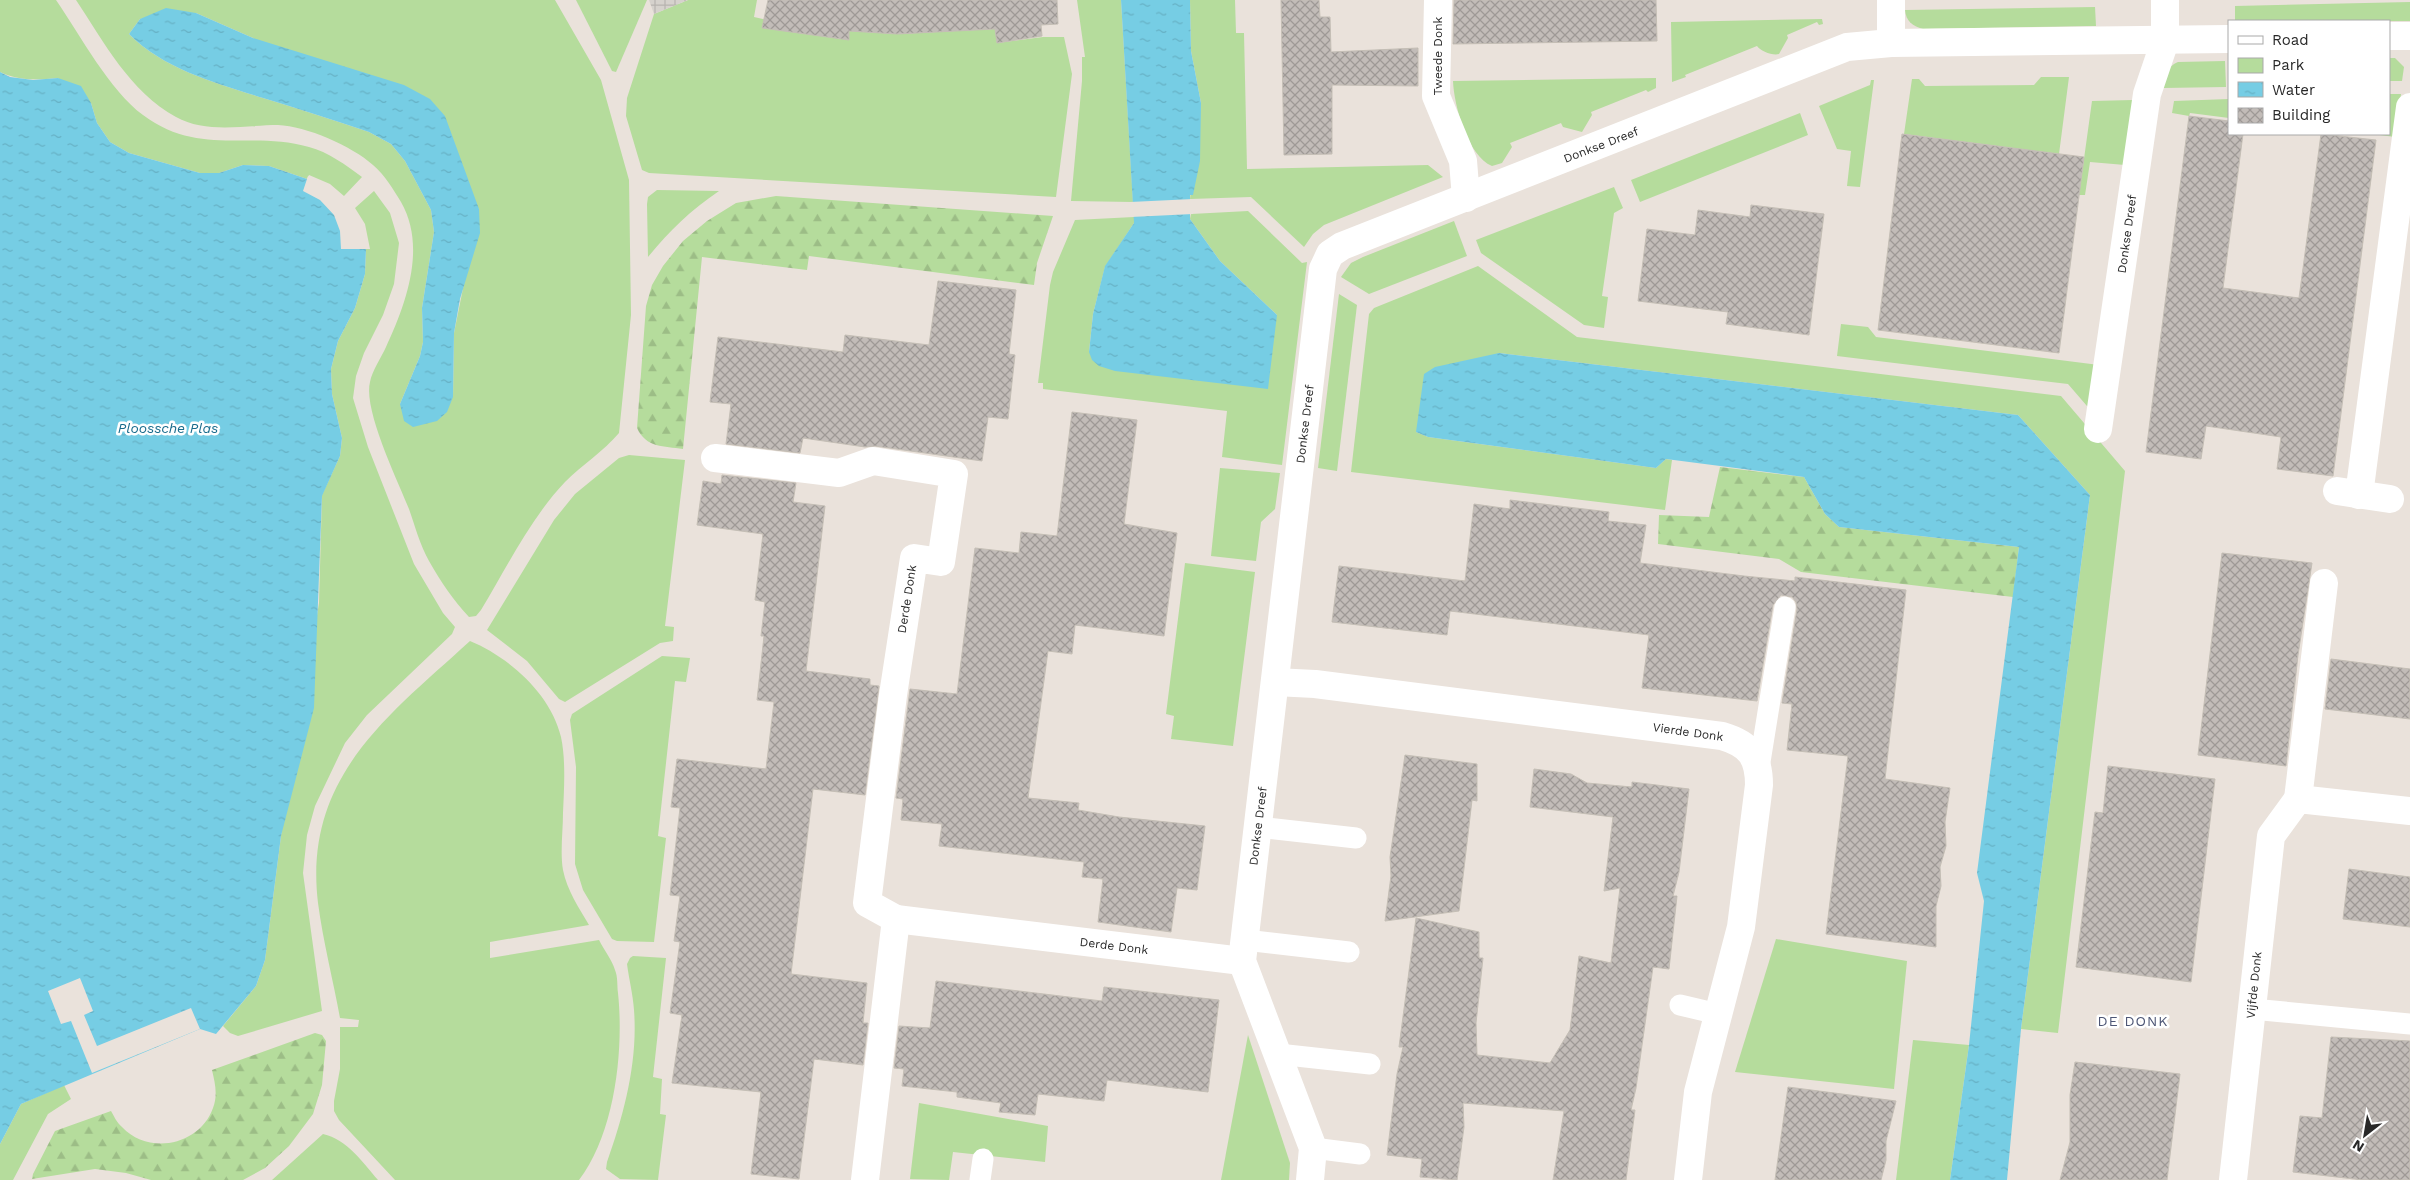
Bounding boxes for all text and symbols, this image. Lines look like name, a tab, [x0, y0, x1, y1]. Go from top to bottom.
street label: Tweede Donk	[1431, 16, 1445, 95]
legend	[2228, 20, 2390, 135]
text: Road	[2272, 31, 2309, 49]
text: Park	[2272, 56, 2305, 74]
text: Water	[2272, 81, 2315, 99]
text: Building	[2272, 106, 2330, 124]
street label: Donkse Dreef	[1562, 124, 1641, 166]
street label: Donkse Dreef	[2115, 194, 2139, 274]
street label: Donkse Dreef	[1293, 384, 1317, 464]
water label: Ploossche Plas	[118, 420, 218, 436]
street label: Derde Donk	[895, 564, 919, 634]
street label: Vierde Donk	[1652, 720, 1724, 744]
street label: Donkse Dreef	[1246, 786, 1270, 866]
street label: Derde Donk	[1079, 935, 1149, 957]
street label: Vijfde Donk	[2244, 951, 2265, 1019]
district label: DE DONK	[2098, 1013, 2168, 1029]
north arrow	[2340, 1110, 2390, 1160]
text: N	[2350, 1137, 2367, 1156]

